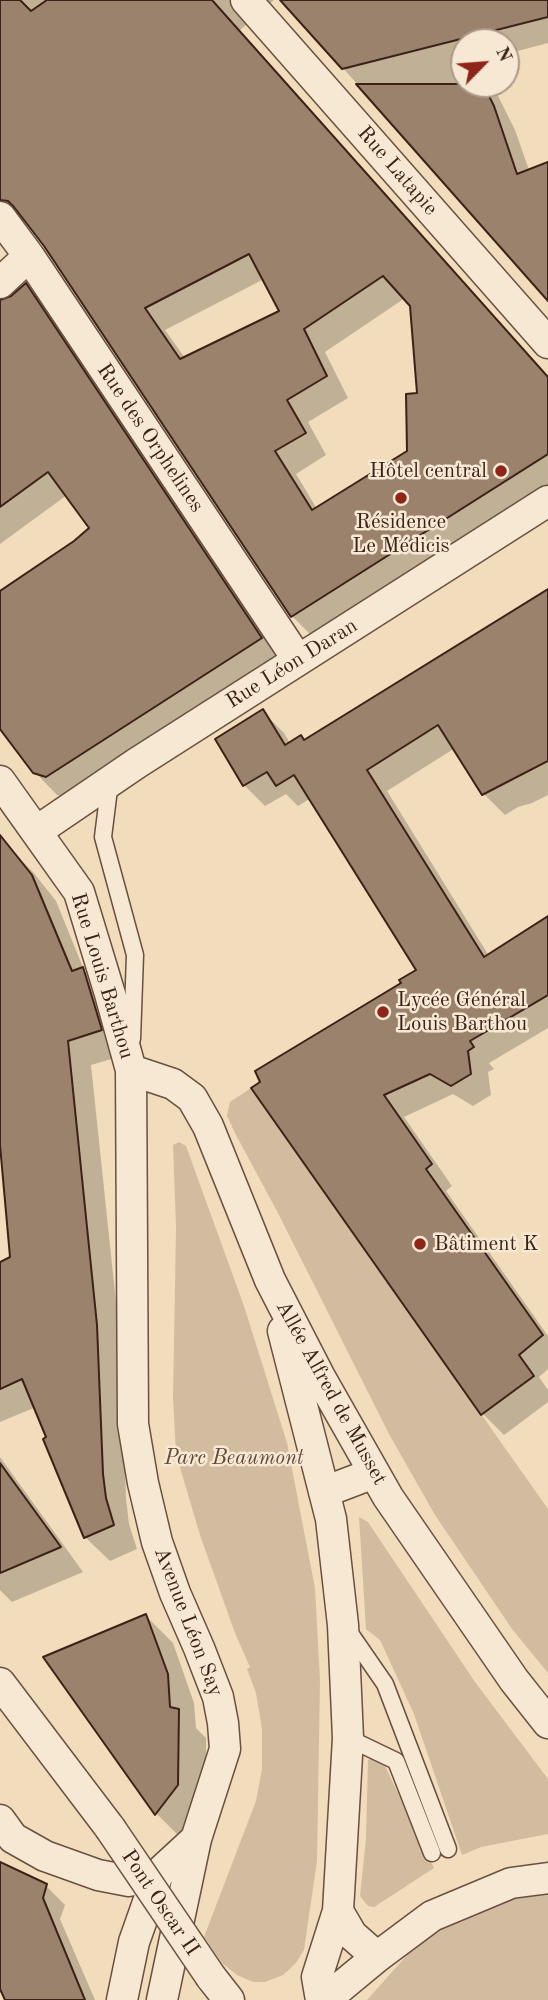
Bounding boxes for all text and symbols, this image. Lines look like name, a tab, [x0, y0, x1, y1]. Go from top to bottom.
north arrow	[450, 28, 520, 98]
text: N	[491, 44, 514, 65]
street label: Rue Latapie	[351, 121, 443, 221]
street label: Rue des Orphelines	[91, 359, 209, 517]
place label: Hôtel central	[369, 458, 487, 484]
marker: Hôtel central	[493, 463, 509, 479]
marker: Résidence Le Médicis	[393, 490, 409, 506]
place label: Résidence Le Médicis	[352, 509, 450, 559]
street label: Rue Léon Daran	[222, 614, 362, 714]
street label: Rue Louis Barthou	[65, 890, 139, 1062]
place label: Lycée Général Louis Barthou	[397, 987, 527, 1037]
marker: Lycée Général Louis Barthou	[375, 1004, 391, 1020]
place label: Bâtiment K	[434, 1231, 539, 1257]
marker: Bâtiment K	[412, 1236, 428, 1252]
street label: Allée Alfred de Musset	[270, 1296, 392, 1490]
park label: Parc Beaumont	[164, 1445, 304, 1471]
street label: Avenue Léon Say	[148, 1544, 228, 1700]
street label: Pont Oscar II	[115, 1845, 205, 1961]

